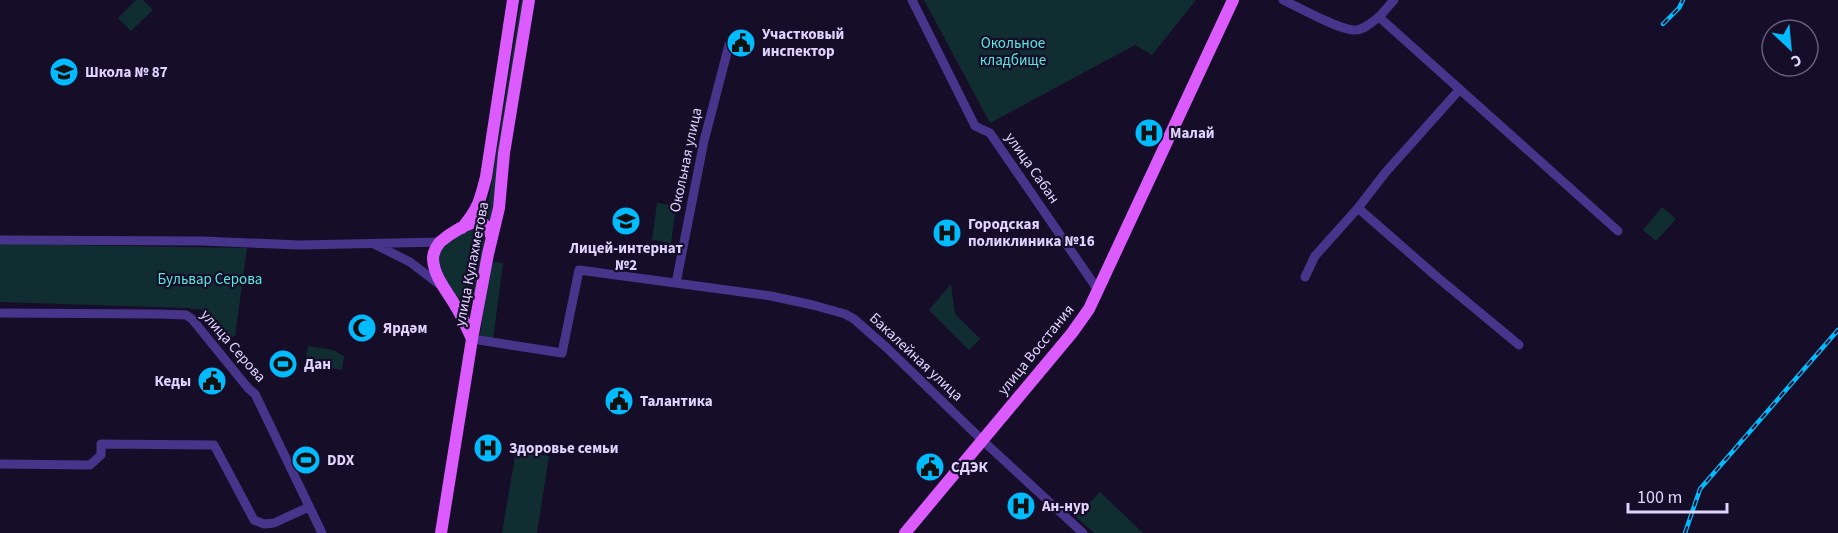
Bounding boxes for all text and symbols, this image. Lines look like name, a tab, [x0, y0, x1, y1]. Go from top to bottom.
north arrow	[1760, 18, 1820, 78]
place label: Участковый инспектор	[762, 24, 844, 62]
public building icon: Участковый инспектор	[725, 27, 757, 59]
park label: Окольное кладбище	[980, 33, 1046, 71]
text: С	[1787, 49, 1805, 73]
school or university icon: Школа № 87	[48, 56, 80, 88]
place label: Школа № 87	[85, 62, 168, 83]
street label: Окольная улица	[665, 106, 707, 214]
hospital icon: Малай	[1133, 117, 1165, 149]
place label: Малай	[1170, 123, 1215, 144]
street label: улица Сабан	[1000, 128, 1064, 208]
street label: улица Кулахметова	[450, 200, 494, 328]
school or university icon: Лицей-интернат №2	[610, 205, 642, 237]
place label: Городская поликлиника №16	[968, 214, 1095, 252]
hospital icon: Городская поликлиника №16	[931, 217, 963, 249]
place label: Лицей-интернат №2	[568, 238, 683, 276]
park label: Бульвар Серова	[158, 269, 262, 290]
street label: улица Восстания	[993, 300, 1079, 400]
street label: улица Серова	[196, 305, 270, 387]
street label: Бакалейная улица	[865, 308, 967, 406]
mosque icon: Ярдәм	[346, 312, 378, 344]
place label: Ярдәм	[383, 318, 427, 339]
sports icon: Дан	[267, 348, 299, 380]
place label: Дан	[304, 354, 331, 375]
public building icon: Кеды	[196, 365, 228, 397]
place label: Кеды	[154, 371, 191, 392]
public building icon: Талантика	[603, 385, 635, 417]
place label: Талантика	[640, 391, 713, 412]
hospital icon: Здоровье семьи	[472, 432, 504, 464]
place label: Здоровье семьи	[509, 438, 619, 459]
sports icon: DDX	[290, 444, 322, 476]
place label: DDX	[327, 450, 355, 471]
public building icon: СДЭК	[914, 451, 946, 483]
place label: СДЭК	[951, 457, 989, 478]
scale bar	[1628, 476, 1727, 514]
text: 100 m	[1637, 485, 1682, 510]
hospital icon: Ан-нур	[1005, 490, 1037, 522]
place label: Ан-нур	[1041, 496, 1090, 517]

